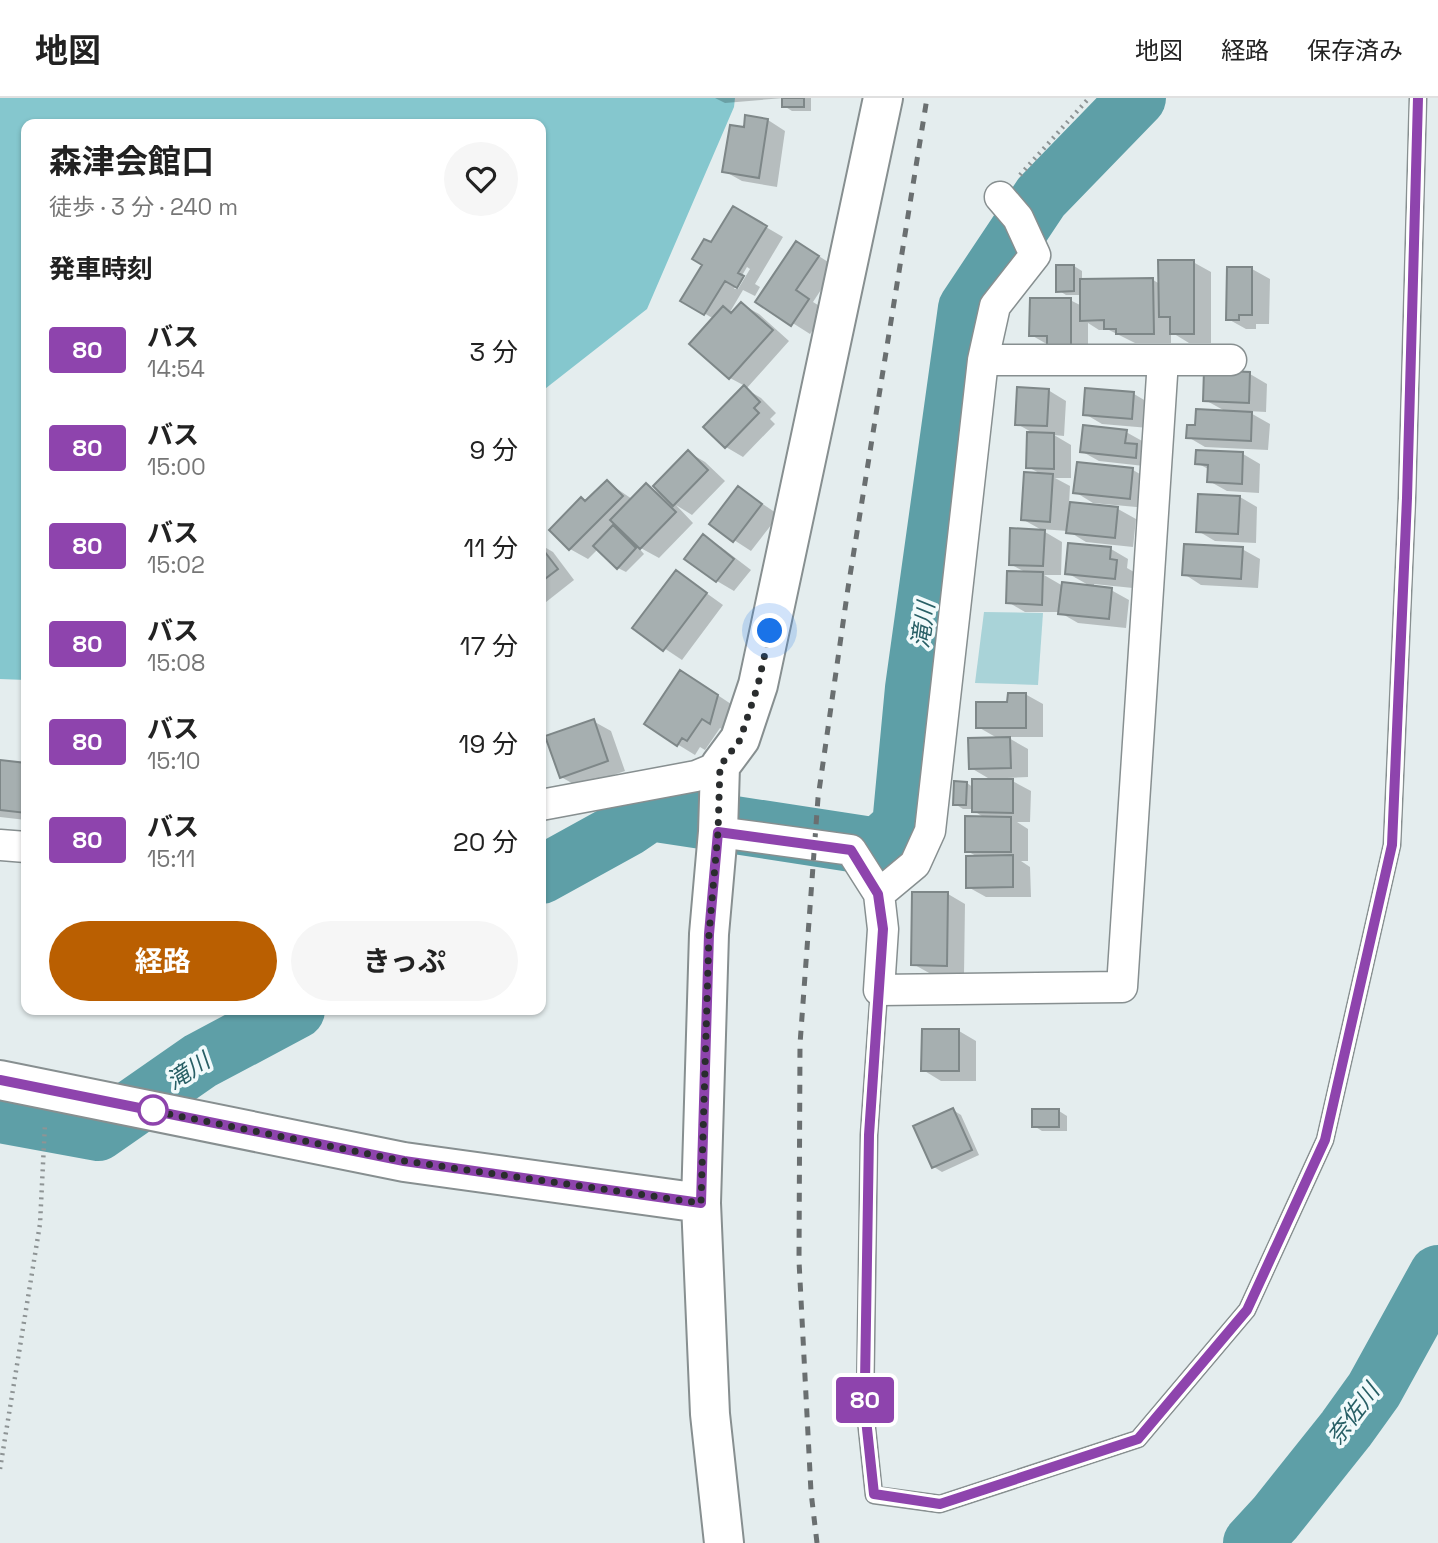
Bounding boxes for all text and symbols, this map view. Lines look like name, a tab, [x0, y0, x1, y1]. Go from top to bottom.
text: 地図	[35, 30, 101, 72]
text: 地図	[1135, 35, 1183, 66]
text: 経路	[1221, 35, 1269, 66]
text: 保存済み	[1307, 35, 1403, 66]
text: 森津会館口	[49, 141, 214, 183]
button: heart	[444, 142, 518, 216]
text: 徒歩 · 3 分 · 240 m	[49, 192, 238, 222]
text: 発車時刻	[49, 252, 153, 286]
text: バス	[147, 320, 199, 354]
text: 80	[73, 334, 102, 365]
text: 3 分	[470, 335, 518, 369]
text: 14:54	[147, 354, 205, 384]
text: バス	[147, 418, 199, 452]
text: 80	[73, 432, 102, 463]
text: 9 分	[469, 433, 518, 467]
text: 15:00	[147, 452, 206, 482]
text: バス	[147, 516, 199, 550]
text: 80	[73, 530, 102, 561]
text: 11 分	[464, 531, 518, 565]
text: 15:02	[147, 550, 205, 580]
water label: 滝川	[905, 597, 941, 650]
your location	[752, 613, 787, 648]
text: バス	[147, 614, 199, 648]
text: 80	[73, 628, 102, 659]
text: 17 分	[460, 629, 518, 663]
text: 15:08	[147, 648, 205, 678]
text: バス	[147, 712, 199, 746]
text: 80	[73, 726, 102, 757]
text: 19 分	[459, 727, 518, 761]
text: 15:10	[147, 746, 201, 776]
text: バス	[147, 810, 199, 844]
text: 80	[73, 824, 102, 855]
text: 20 分	[453, 825, 518, 859]
text: 15:11	[147, 844, 195, 874]
button: 経路	[49, 921, 277, 1001]
button: きっぷ	[291, 921, 518, 1001]
water label: 滝川	[161, 1044, 218, 1096]
unlabelled marker	[138, 1095, 168, 1125]
water label: 奈佐川	[1320, 1375, 1388, 1451]
line badge: 80	[834, 1377, 896, 1423]
text: 80	[850, 1384, 880, 1415]

